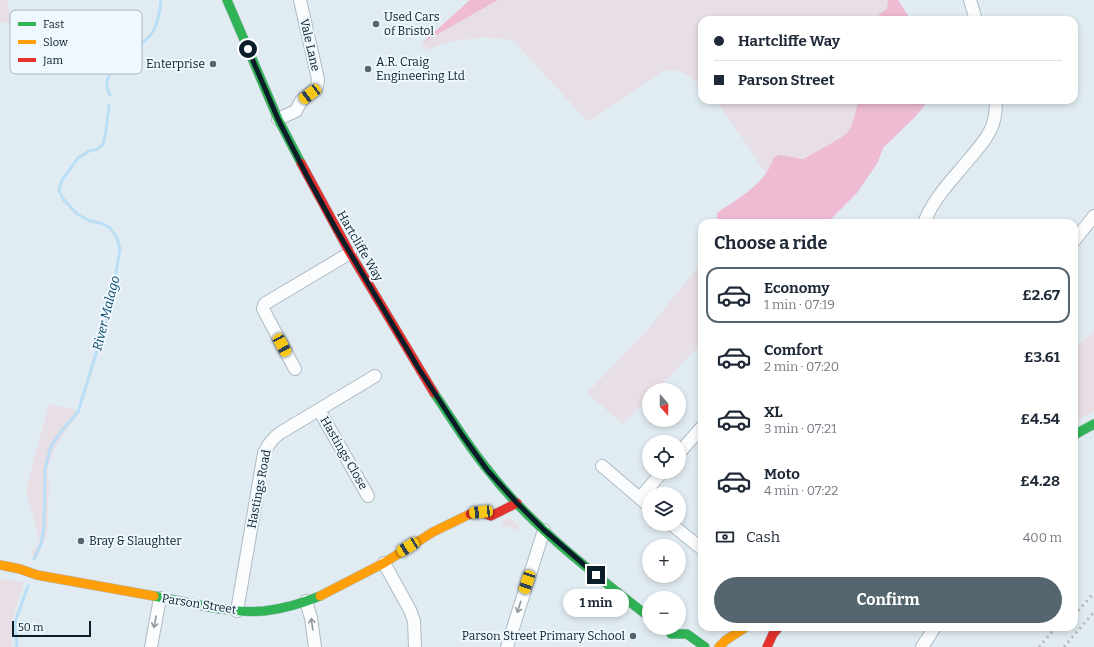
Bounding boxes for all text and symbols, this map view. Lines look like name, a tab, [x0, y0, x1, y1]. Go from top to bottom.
legend	[10, 10, 142, 74]
place label: Used Cars of Bristol	[384, 10, 440, 38]
street label: Vale Lane	[297, 17, 323, 73]
text: Fast	[43, 18, 64, 31]
marker: Used Cars of Bristol	[371, 19, 381, 29]
text: Hartcliffe Way	[738, 32, 840, 50]
text: Slow	[43, 36, 68, 49]
route start	[239, 40, 257, 58]
text: Jam	[42, 54, 63, 67]
place label: A.R. Craig Engineering Ltd	[376, 55, 465, 83]
place label: Enterprise	[146, 57, 205, 71]
marker: Enterprise	[208, 59, 218, 69]
marker: A.R. Craig Engineering Ltd	[363, 64, 373, 74]
text: Parson Street	[738, 71, 835, 89]
car	[297, 82, 323, 106]
street label: Hartcliffe Way	[334, 208, 386, 284]
text: Choose a ride	[714, 232, 827, 254]
water label: River Malago	[89, 274, 123, 352]
icon: car	[716, 277, 752, 313]
text: Economy	[764, 279, 830, 297]
text: £2.67	[1022, 286, 1060, 304]
text: 1 min · 07:19	[764, 297, 835, 312]
car	[271, 332, 293, 358]
icon: car	[716, 339, 752, 375]
text: Comfort	[764, 341, 823, 359]
text: £3.61	[1024, 348, 1060, 366]
text: 2 min · 07:20	[764, 359, 839, 374]
north arrow	[642, 383, 686, 427]
map controls	[642, 383, 686, 635]
icon: car	[716, 401, 752, 437]
text: XL	[764, 403, 783, 421]
text: £4.54	[1020, 410, 1060, 428]
street label: Hastings Close	[317, 414, 371, 492]
text: 3 min · 07:21	[764, 421, 836, 436]
button: locate	[642, 435, 686, 479]
street label: Hastings Road	[244, 448, 274, 530]
icon: car	[716, 463, 752, 499]
text: Moto	[764, 465, 800, 483]
text: £4.28	[1020, 472, 1060, 490]
text: 4 min · 07:22	[764, 483, 838, 498]
button: layers	[642, 487, 686, 531]
car	[468, 505, 494, 519]
icon: cash	[714, 526, 736, 548]
text: Cash	[746, 528, 780, 546]
text: 400 m	[1023, 530, 1062, 545]
place label: Bray & Slaughter	[89, 534, 182, 548]
marker: Bray & Slaughter	[76, 536, 86, 546]
car	[395, 536, 421, 558]
button: +	[642, 539, 686, 583]
route end	[587, 566, 605, 584]
car	[518, 569, 536, 595]
button: Confirm	[714, 577, 1062, 623]
callout: 1 min	[563, 589, 629, 617]
street label: Parson Street	[161, 591, 238, 617]
button: −	[642, 591, 686, 635]
text: 1 min	[580, 595, 612, 610]
one-way arrow	[515, 600, 522, 613]
one-way arrow	[151, 615, 159, 628]
one-way arrow	[308, 618, 316, 631]
scale bar	[12, 619, 91, 638]
text: 50 m	[18, 621, 44, 634]
place label: Parson Street Primary School	[462, 629, 626, 643]
marker: Parson Street Primary School	[628, 631, 638, 641]

